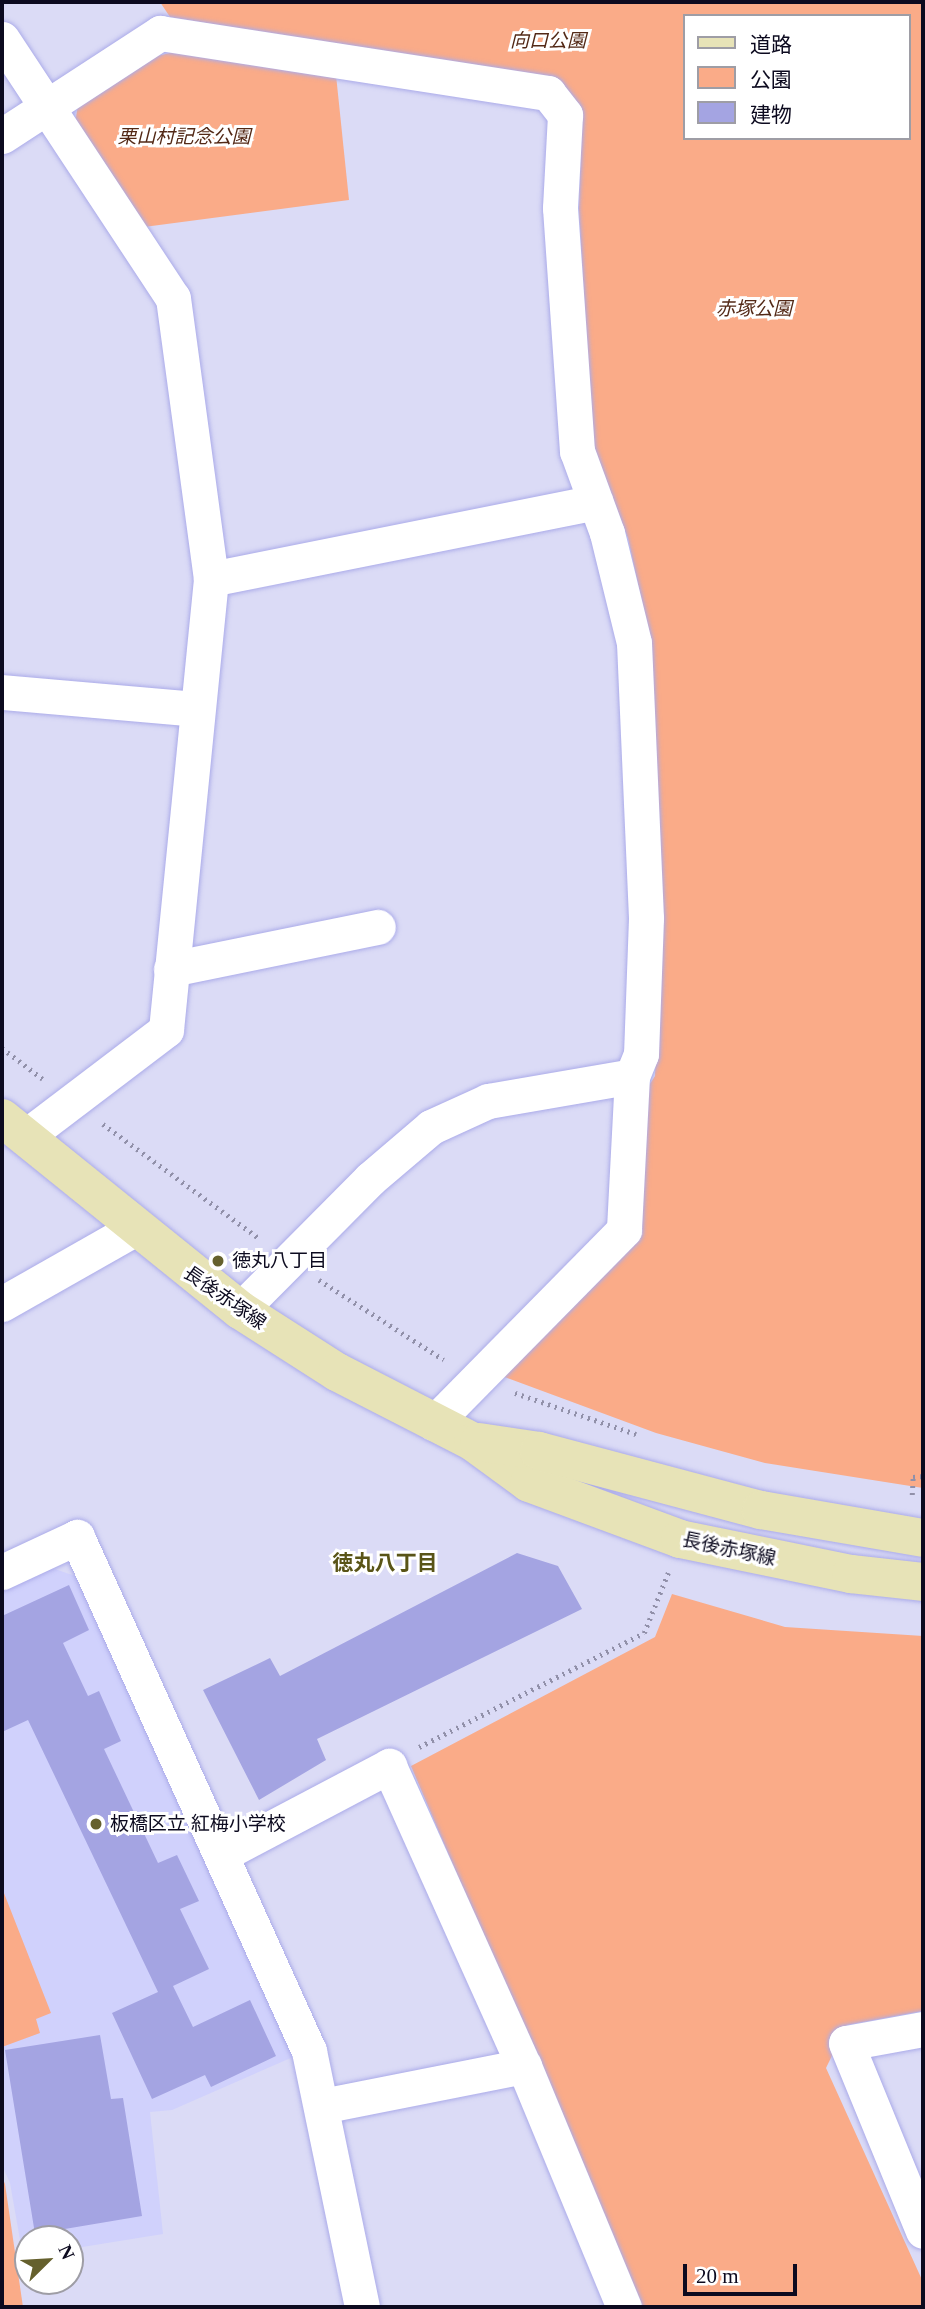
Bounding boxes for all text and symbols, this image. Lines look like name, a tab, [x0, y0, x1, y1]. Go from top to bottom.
legend	[684, 14, 911, 140]
park label: 向口公園	[510, 30, 586, 52]
text: 道路	[750, 33, 792, 57]
text: 公園	[750, 68, 792, 92]
text: 建物	[750, 103, 792, 127]
park label: 栗山村記念公園	[118, 126, 250, 148]
park label: 赤塚公園	[716, 298, 792, 320]
place label: 徳丸八丁目	[232, 1250, 327, 1272]
marker: 徳丸八丁目	[210, 1253, 226, 1269]
street label: 長後赤塚線	[180, 1261, 270, 1335]
street label: 長後赤塚線	[680, 1528, 778, 1570]
district label: 徳丸八丁目	[333, 1550, 437, 1576]
place label: 板橋区立 紅梅小学校	[110, 1813, 286, 1835]
marker: 板橋区立 紅梅小学校	[88, 1816, 104, 1832]
north arrow	[14, 2225, 84, 2295]
text: N	[54, 2242, 79, 2263]
scale bar	[687, 2250, 801, 2294]
text: 20 m	[696, 2264, 739, 2288]

